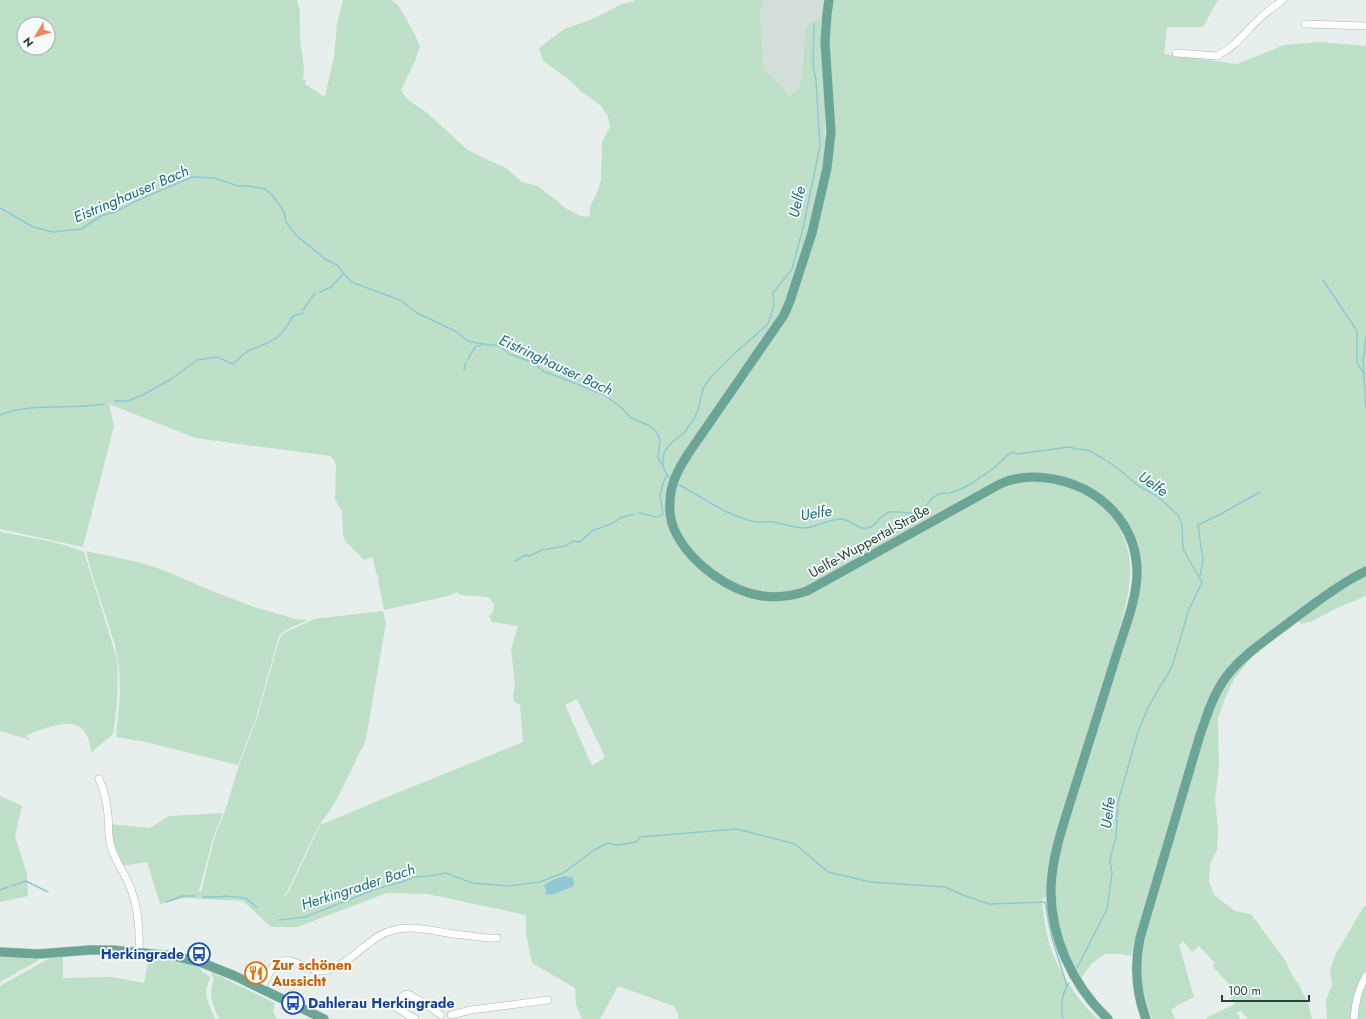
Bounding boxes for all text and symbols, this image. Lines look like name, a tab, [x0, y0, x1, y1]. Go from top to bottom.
north arrow	[16, 16, 56, 56]
text: N	[19, 34, 37, 51]
water label: Eistringhauser Bach	[70, 160, 192, 228]
water label: Uelfe	[783, 184, 811, 220]
water label: Eistringhauser Bach	[495, 329, 617, 401]
water label: Uelfe	[1134, 466, 1173, 502]
street label: Uelfe-Wuppertal-Straße	[805, 499, 933, 583]
water label: Uelfe	[799, 500, 834, 526]
water label: Uelfe	[1095, 795, 1121, 830]
water label: Herkingrader Bach	[298, 858, 418, 916]
bus stop icon: Herkingrade	[186, 941, 212, 967]
place label: Herkingrade	[101, 944, 184, 964]
place label: Zur schönen Aussicht	[271, 955, 352, 991]
restaurant icon: Zur schönen Aussicht	[243, 960, 269, 986]
scale bar	[1222, 977, 1309, 1003]
text: 100 m	[1228, 982, 1261, 1000]
bus stop icon: Dahlerau Herkingrade	[280, 990, 306, 1016]
place label: Dahlerau Herkingrade	[308, 993, 454, 1013]

